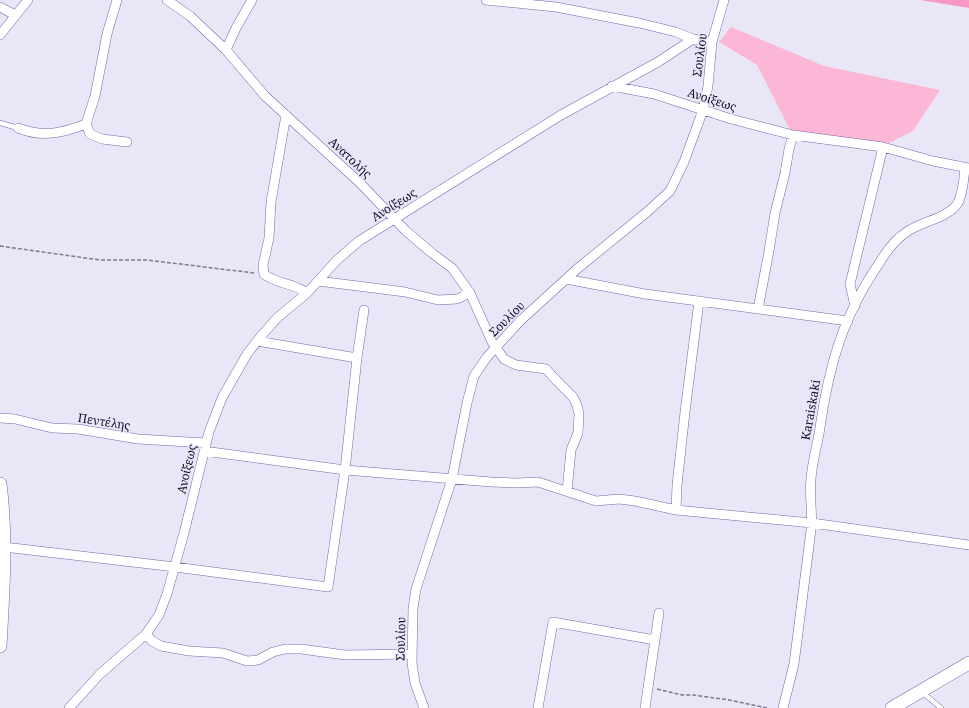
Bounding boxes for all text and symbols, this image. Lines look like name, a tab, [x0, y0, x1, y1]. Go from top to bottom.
street label: Σουλίου	[688, 32, 711, 78]
street label: Ανοίξεως	[686, 84, 739, 115]
street label: Ανατολής	[325, 133, 376, 182]
street label: Ανοίξεως	[368, 184, 420, 225]
street label: Σουλίου	[485, 297, 528, 340]
street label: Karaiskaki	[797, 378, 824, 442]
street label: Πεντέλης	[77, 409, 132, 434]
street label: Ανοίξεως	[173, 442, 201, 495]
street label: Σουλίου	[392, 617, 409, 661]

